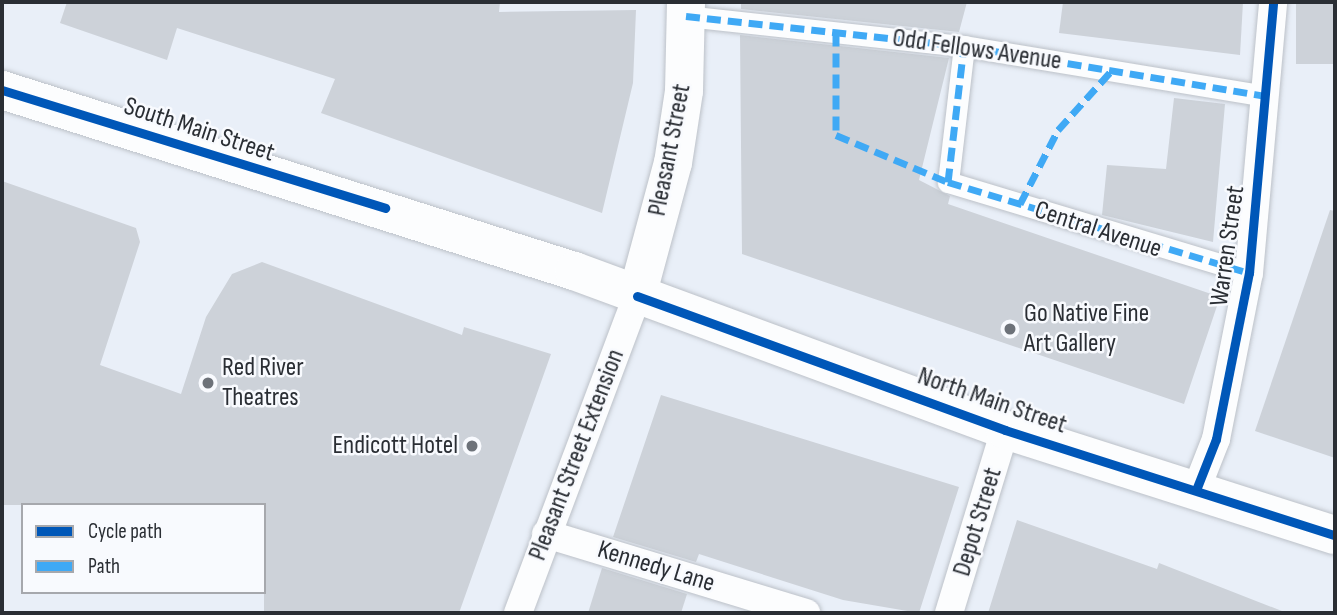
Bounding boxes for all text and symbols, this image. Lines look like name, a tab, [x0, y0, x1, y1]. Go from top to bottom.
street label: Odd Fellows Avenue	[890, 23, 1064, 77]
street label: Pleasant Street	[642, 81, 698, 219]
street label: South Main Street	[120, 91, 278, 169]
street label: Warren Street	[1204, 184, 1252, 308]
street label: Central Avenue	[1031, 195, 1165, 265]
place label: Go Native Fine Art Gallery	[1024, 298, 1149, 360]
marker: Go Native Fine Art Gallery	[1002, 321, 1018, 337]
street label: Pleasant Street Extension	[522, 345, 632, 565]
place label: Red River Theatres	[222, 352, 304, 414]
street label: North Main Street	[913, 361, 1071, 441]
marker: Red River Theatres	[200, 375, 216, 391]
place label: Endicott Hotel	[332, 430, 458, 462]
marker: Endicott Hotel	[464, 438, 480, 454]
street label: Depot Street	[947, 464, 1009, 580]
legend	[21, 503, 266, 594]
text: Cycle path	[88, 519, 162, 544]
street label: Kennedy Lane	[594, 534, 718, 600]
text: Path	[88, 554, 120, 579]

